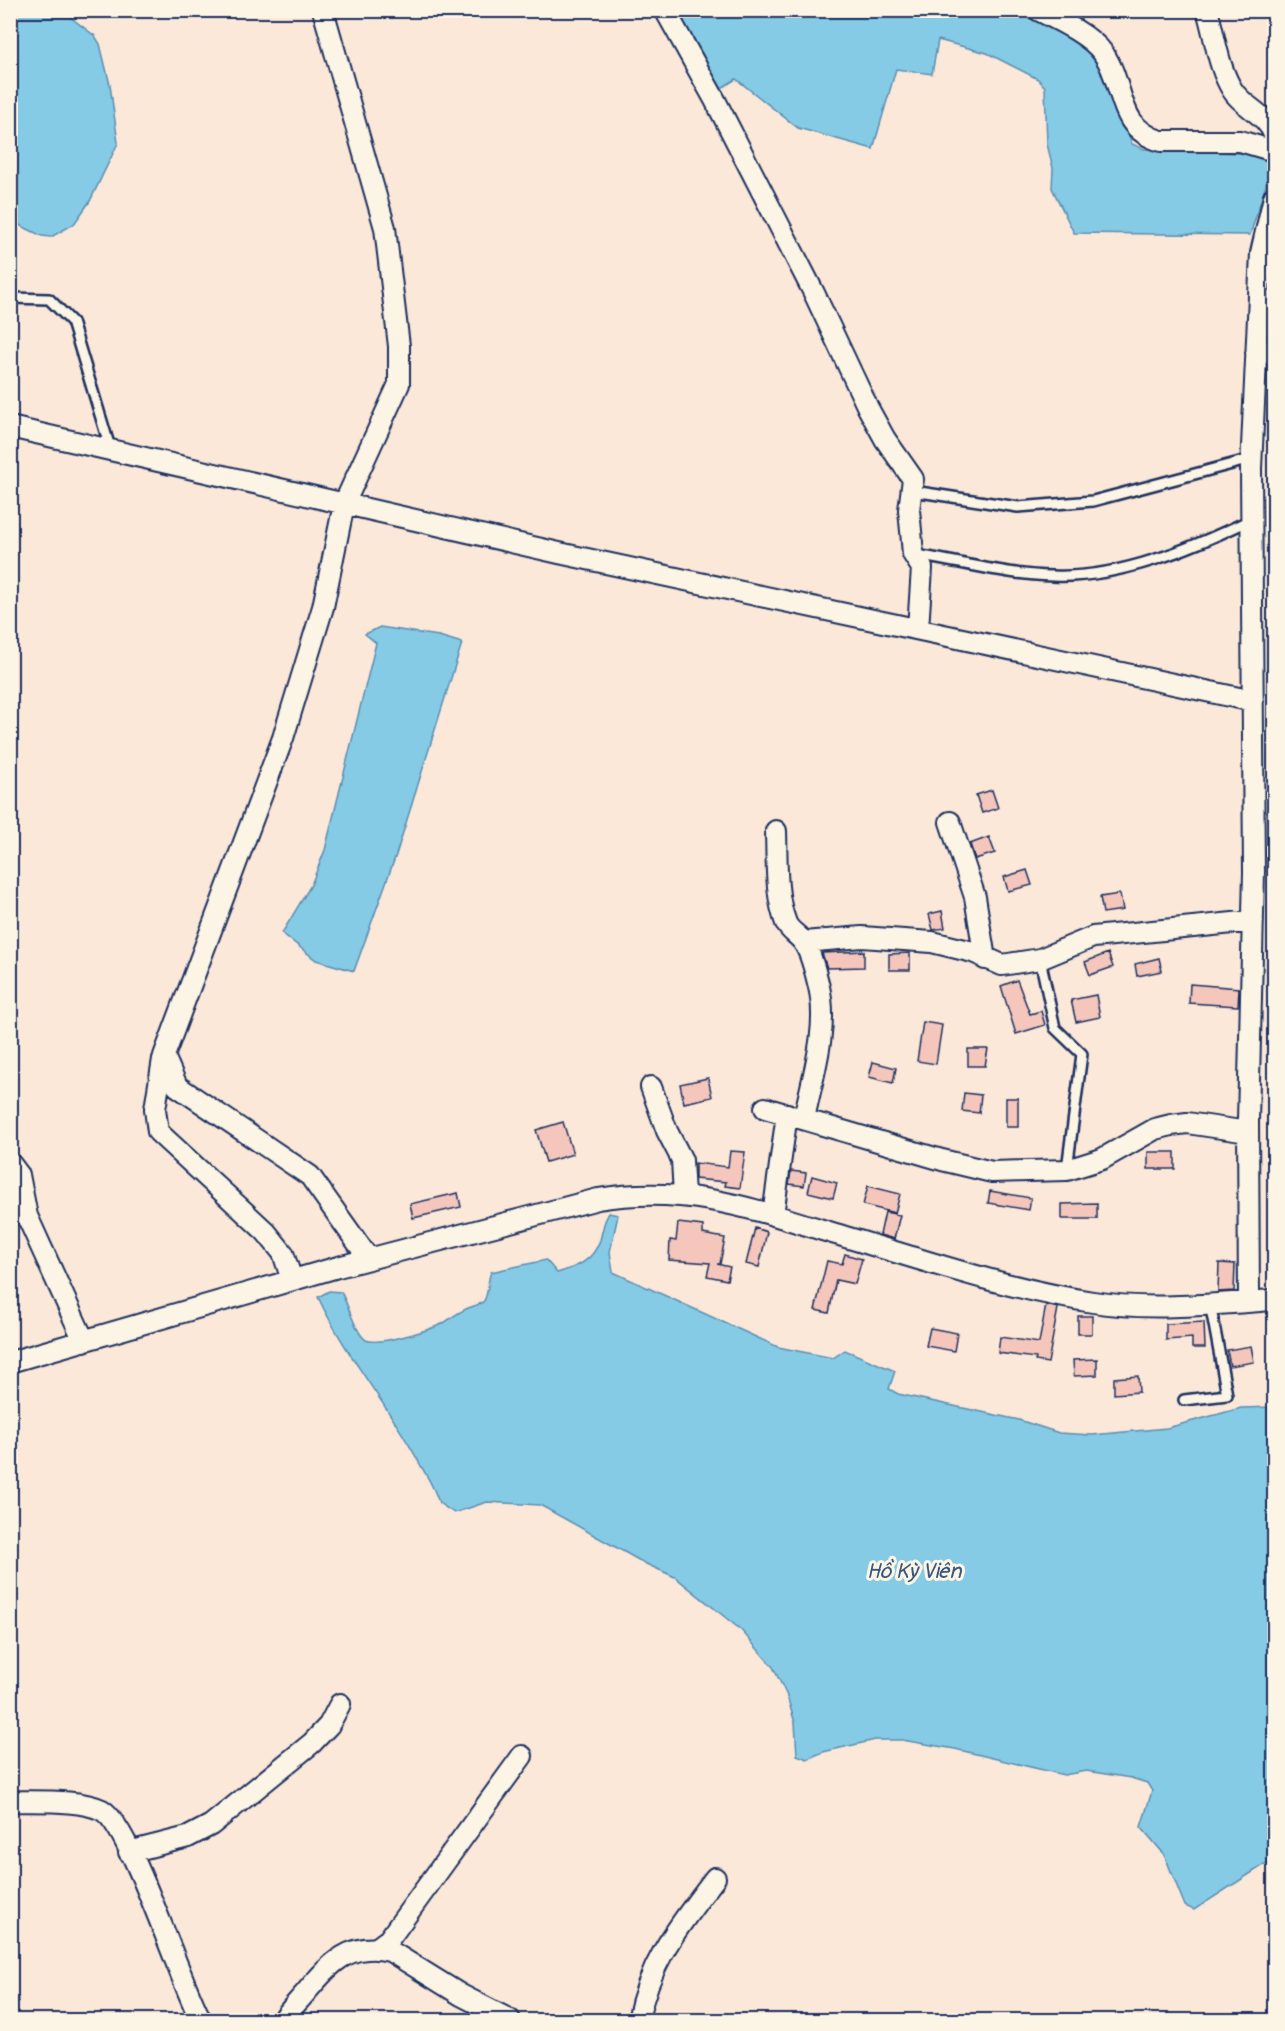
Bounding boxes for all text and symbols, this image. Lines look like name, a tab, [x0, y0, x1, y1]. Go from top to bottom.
water label: Hồ Kỳ Viên	[867, 1558, 963, 1585]

